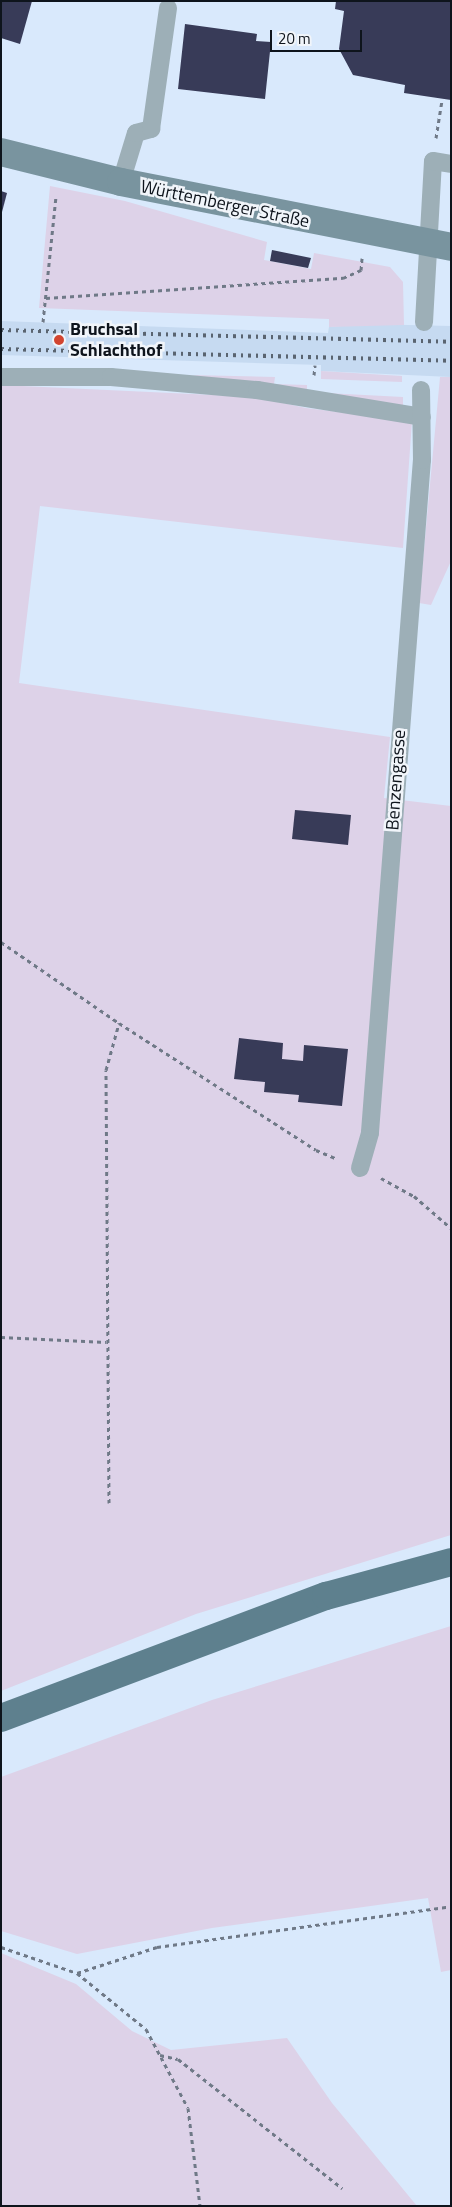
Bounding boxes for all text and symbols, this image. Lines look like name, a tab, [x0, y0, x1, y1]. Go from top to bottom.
scale bar	[272, 20, 364, 52]
text: 20 m	[278, 27, 311, 50]
street label: Württemberger Straße	[139, 176, 311, 232]
place label: Bruchsal Schlachthof	[70, 319, 162, 362]
marker: Bruchsal Schlachthof	[52, 333, 66, 347]
street label: Benzengasse	[382, 729, 410, 831]

